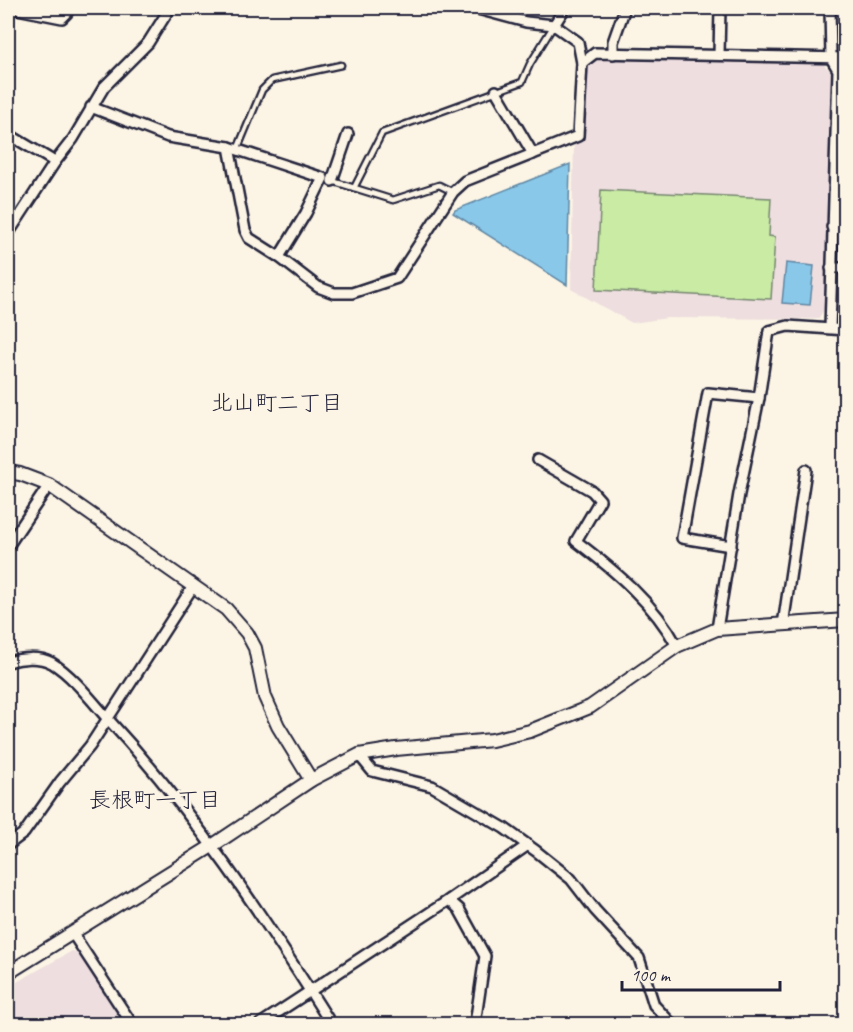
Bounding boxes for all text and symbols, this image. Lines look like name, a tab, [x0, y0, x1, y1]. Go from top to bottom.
district label: 北山町二丁目	[211, 389, 343, 417]
district label: 長根町一丁目	[89, 786, 221, 814]
scale bar	[622, 954, 780, 992]
text: 100 m	[631, 964, 672, 986]

